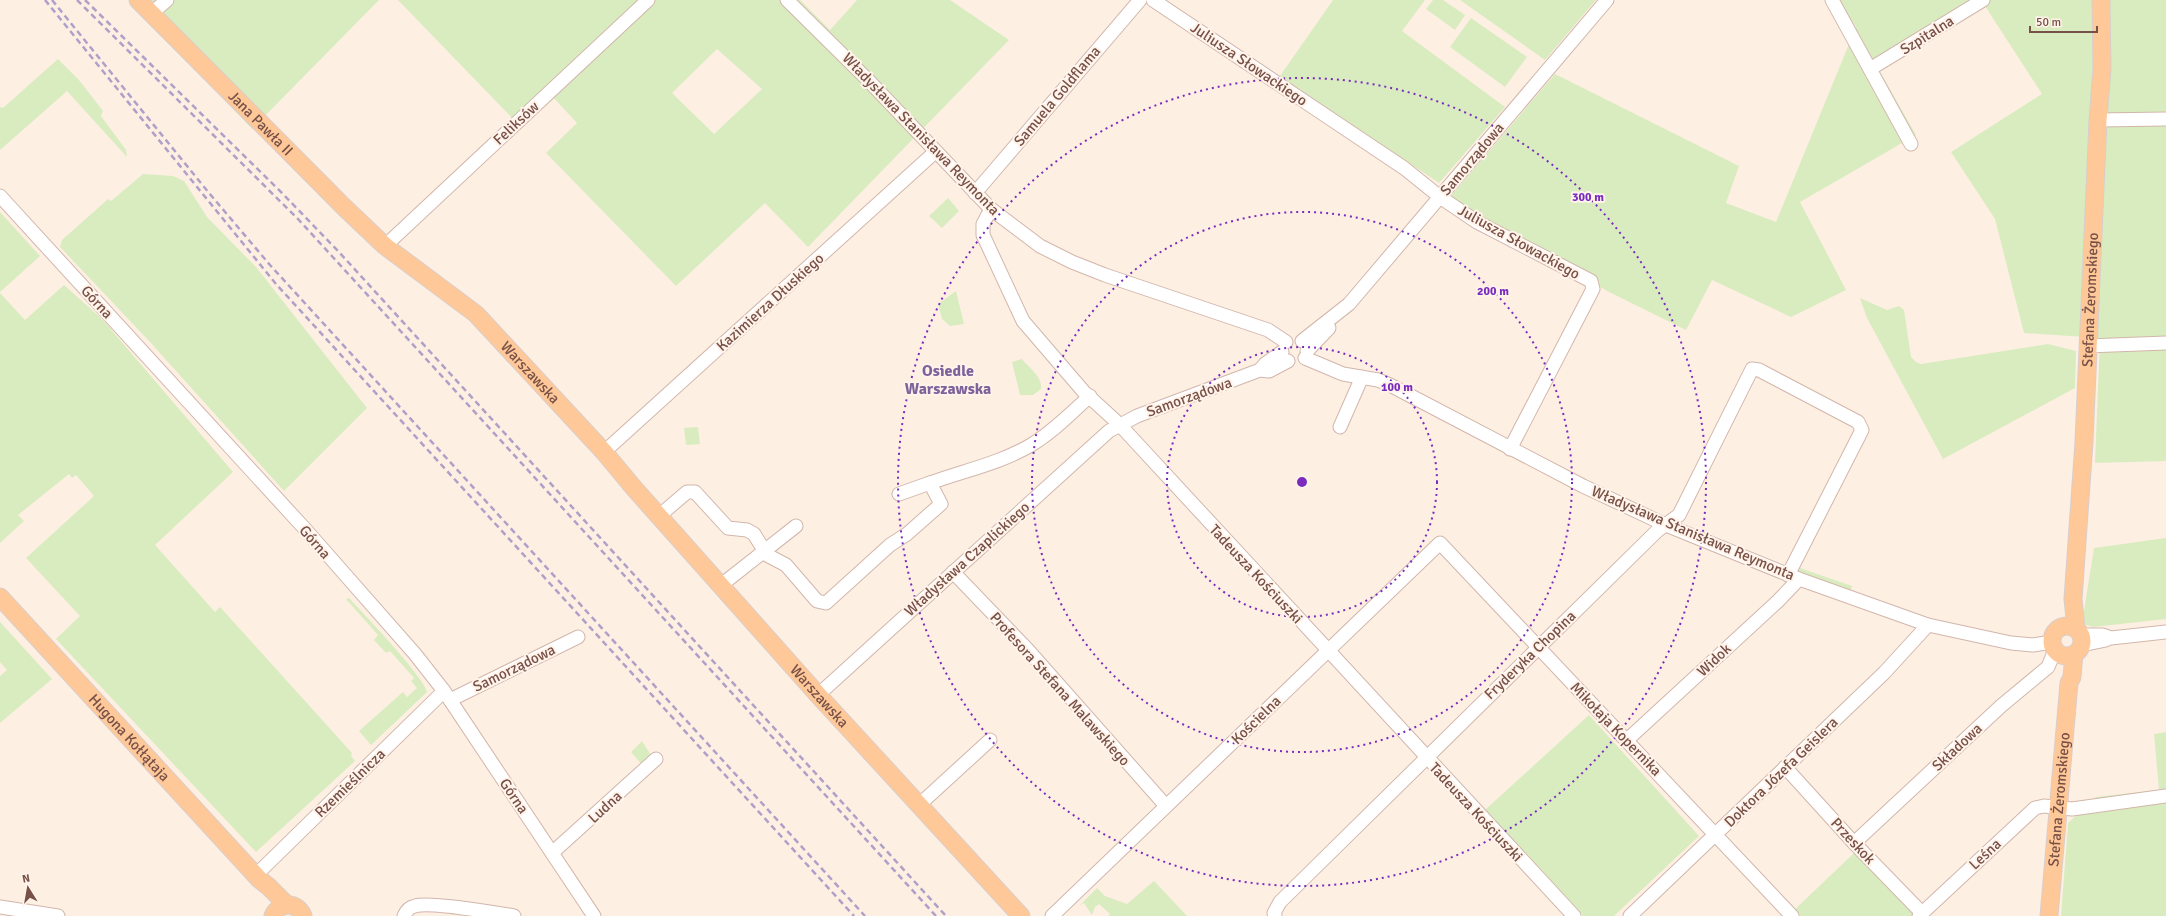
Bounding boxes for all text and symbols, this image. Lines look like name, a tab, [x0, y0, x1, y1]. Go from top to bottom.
scale bar	[2030, 8, 2097, 34]
street label: Szpitalna	[1897, 11, 1957, 59]
text: 50 m	[2036, 15, 2061, 30]
street label: Juliusza Słowackiego	[1187, 18, 1311, 110]
street label: Samuela Goldflama	[1010, 42, 1104, 150]
street label: Władysława Stanisława Reymonta	[839, 49, 1003, 219]
street label: Jana Pawła II	[225, 87, 297, 160]
street label: Feliksów	[489, 97, 543, 149]
street label: Samorządowa	[1436, 119, 1508, 199]
text: 300 m	[1572, 190, 1604, 205]
street label: Juliusza Słowackiego	[1455, 201, 1583, 283]
street label: Stefana Żeromskiego	[2078, 232, 2102, 367]
street label: Kazimierza Dłuskiego	[713, 249, 828, 355]
street label: Górna	[77, 282, 117, 322]
text: 200 m	[1477, 284, 1509, 299]
street label: Warszawska	[497, 338, 564, 407]
district label: Osiedle Warszawska	[905, 361, 991, 399]
street label: Samorządowa	[1144, 373, 1234, 421]
text: 100 m	[1381, 380, 1413, 395]
centre of rings	[1295, 475, 1309, 489]
street label: Władysława Stanisława Reymonta	[1589, 482, 1797, 584]
street label: Władysława Czaplickiego	[901, 498, 1033, 620]
street label: Górna	[295, 521, 335, 563]
street label: Tadeusza Kościuszki	[1205, 521, 1307, 627]
street label: Fryderyka Chopina	[1481, 607, 1579, 703]
street label: Profesora Stefana Malawskiego	[986, 608, 1134, 770]
street label: Widok	[1693, 639, 1735, 680]
street label: Samorządowa	[470, 640, 558, 696]
street label: Warszawska	[786, 661, 852, 731]
street label: Mikołaja Kopernika	[1567, 678, 1665, 780]
street label: Hugona Kołłątaja	[85, 690, 174, 785]
street label: Kościelna	[1227, 692, 1285, 748]
street label: Doktora Józefa Geislera	[1720, 713, 1842, 831]
street label: Składowa	[1928, 719, 1986, 775]
street label: Stefana Żeromskiego	[2044, 731, 2074, 867]
street label: Rzemieślnicza	[311, 745, 389, 821]
street label: Tadeusza Kościuszki	[1425, 759, 1527, 865]
street label: Górna	[496, 775, 532, 817]
street label: Ludna	[584, 787, 626, 827]
street label: Przeskok	[1827, 814, 1879, 868]
street label: Leśna	[1965, 835, 2005, 873]
north arrow	[8, 868, 48, 908]
text: N	[21, 872, 31, 886]

